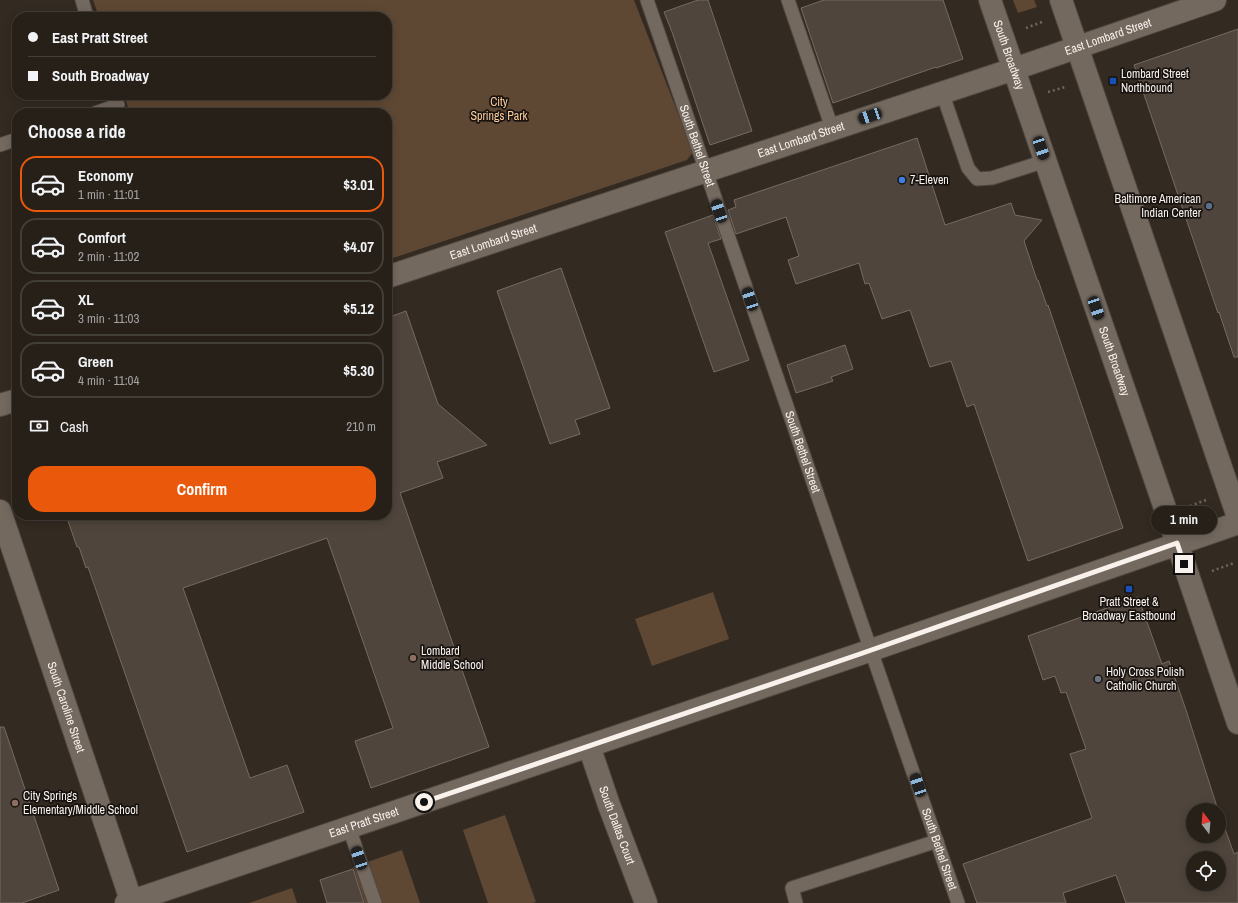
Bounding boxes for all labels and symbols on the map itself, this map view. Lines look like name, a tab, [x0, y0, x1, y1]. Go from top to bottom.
street label: East Lombard Street	[1063, 14, 1154, 59]
street label: South Broadway	[990, 18, 1028, 92]
place label: Lombard Street Northbound	[1121, 66, 1189, 96]
marker: Lombard Street Northbound	[1108, 76, 1118, 86]
park label: City Springs Park	[471, 94, 528, 124]
street label: South Bethel Street	[676, 103, 719, 189]
car	[857, 107, 883, 125]
street label: East Lombard Street	[755, 118, 847, 162]
car	[1031, 135, 1051, 161]
place label: 7-Eleven	[910, 172, 949, 188]
marker: 7-Eleven	[897, 175, 907, 185]
place label: Baltimore American Indian Center	[1115, 191, 1202, 221]
car	[709, 198, 729, 224]
marker: Baltimore American Indian Center	[1204, 201, 1214, 211]
street label: East Lombard Street	[448, 220, 539, 264]
car	[740, 286, 760, 312]
car	[1086, 295, 1106, 321]
street label: South Broadway	[1095, 324, 1134, 398]
street label: South Bethel Street	[781, 409, 824, 495]
callout: 1 min	[1151, 506, 1217, 534]
route end	[1175, 555, 1193, 573]
marker: Pratt Street & Broadway Eastbound	[1124, 584, 1134, 594]
place label: Pratt Street & Broadway Eastbound	[1082, 594, 1176, 624]
place label: Lombard Middle School	[421, 643, 483, 673]
marker: Lombard Middle School	[408, 653, 418, 663]
street label: South Caroline Street	[43, 660, 89, 755]
place label: Holy Cross Polish Catholic Church	[1106, 664, 1184, 694]
marker: Holy Cross Polish Catholic Church	[1093, 674, 1103, 684]
car	[908, 772, 928, 798]
street label: South Dallas Court	[595, 784, 639, 867]
place label: City Springs Elementary/Middle School	[23, 788, 138, 818]
route start	[415, 793, 433, 811]
marker: City Springs Elementary/Middle School	[10, 798, 20, 808]
street label: East Pratt Street	[327, 803, 401, 842]
north arrow	[1186, 803, 1226, 843]
street label: South Bethel Street	[918, 806, 961, 892]
car	[349, 845, 369, 871]

